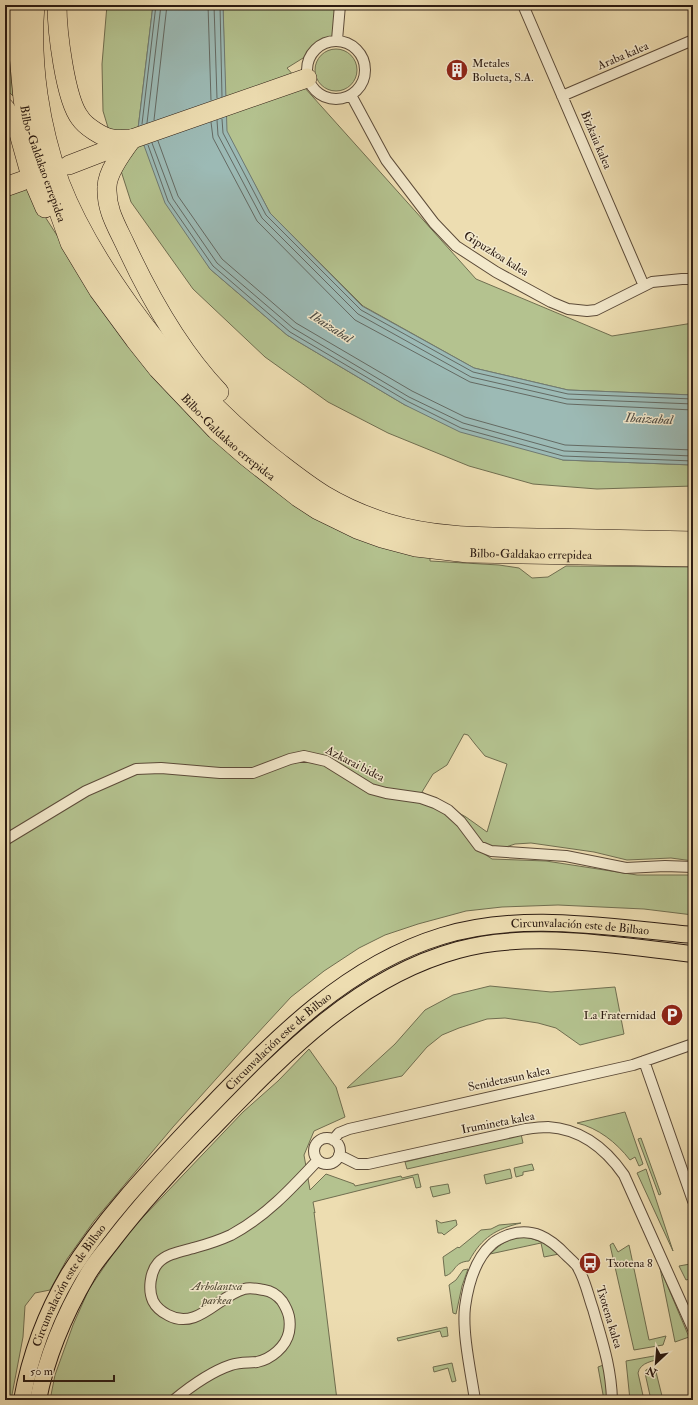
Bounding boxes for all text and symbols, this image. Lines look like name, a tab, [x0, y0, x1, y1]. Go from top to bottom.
street label: Araba kalea	[594, 38, 652, 74]
place label: Metales Bolueta, S.A.	[472, 56, 533, 85]
building icon: Metales Bolueta, S.A.	[444, 57, 470, 83]
street label: Bilbo-Galdakao errepidea	[17, 104, 70, 225]
street label: Bizkaia kalea	[577, 109, 615, 172]
street label: Gipuzkoa kalea	[461, 228, 532, 280]
water label: Ibaizabal	[306, 307, 356, 347]
street label: Bilbo-Galdakao errepidea	[178, 390, 279, 485]
water label: Ibaizabal	[624, 410, 674, 428]
street label: Bilbo-Galdakao errepidea	[469, 546, 593, 563]
street label: Azkarai bidea	[322, 742, 388, 786]
street label: Circunvalación este de Bilbao	[510, 915, 650, 938]
street label: Circunvalación este de Bilbao	[222, 989, 335, 1094]
parking icon: La Fraternidad	[659, 1002, 685, 1028]
place label: La Fraternidad	[584, 1008, 656, 1023]
street label: Senidetasun kalea	[467, 1063, 552, 1095]
street label: Irumineta kalea	[460, 1108, 537, 1137]
street label: Circunvalación este de Bilbao	[29, 1221, 109, 1349]
bus stop icon: Txotena 8	[577, 1250, 603, 1276]
place label: Txotena 8	[606, 1256, 653, 1271]
park label: Arbolantxa parkea	[189, 1279, 243, 1308]
street label: Txotena kalea	[592, 1284, 626, 1351]
north arrow	[636, 1343, 676, 1383]
scale bar	[24, 1357, 114, 1383]
text: N	[644, 1363, 660, 1380]
text: 50 m	[30, 1364, 54, 1379]

